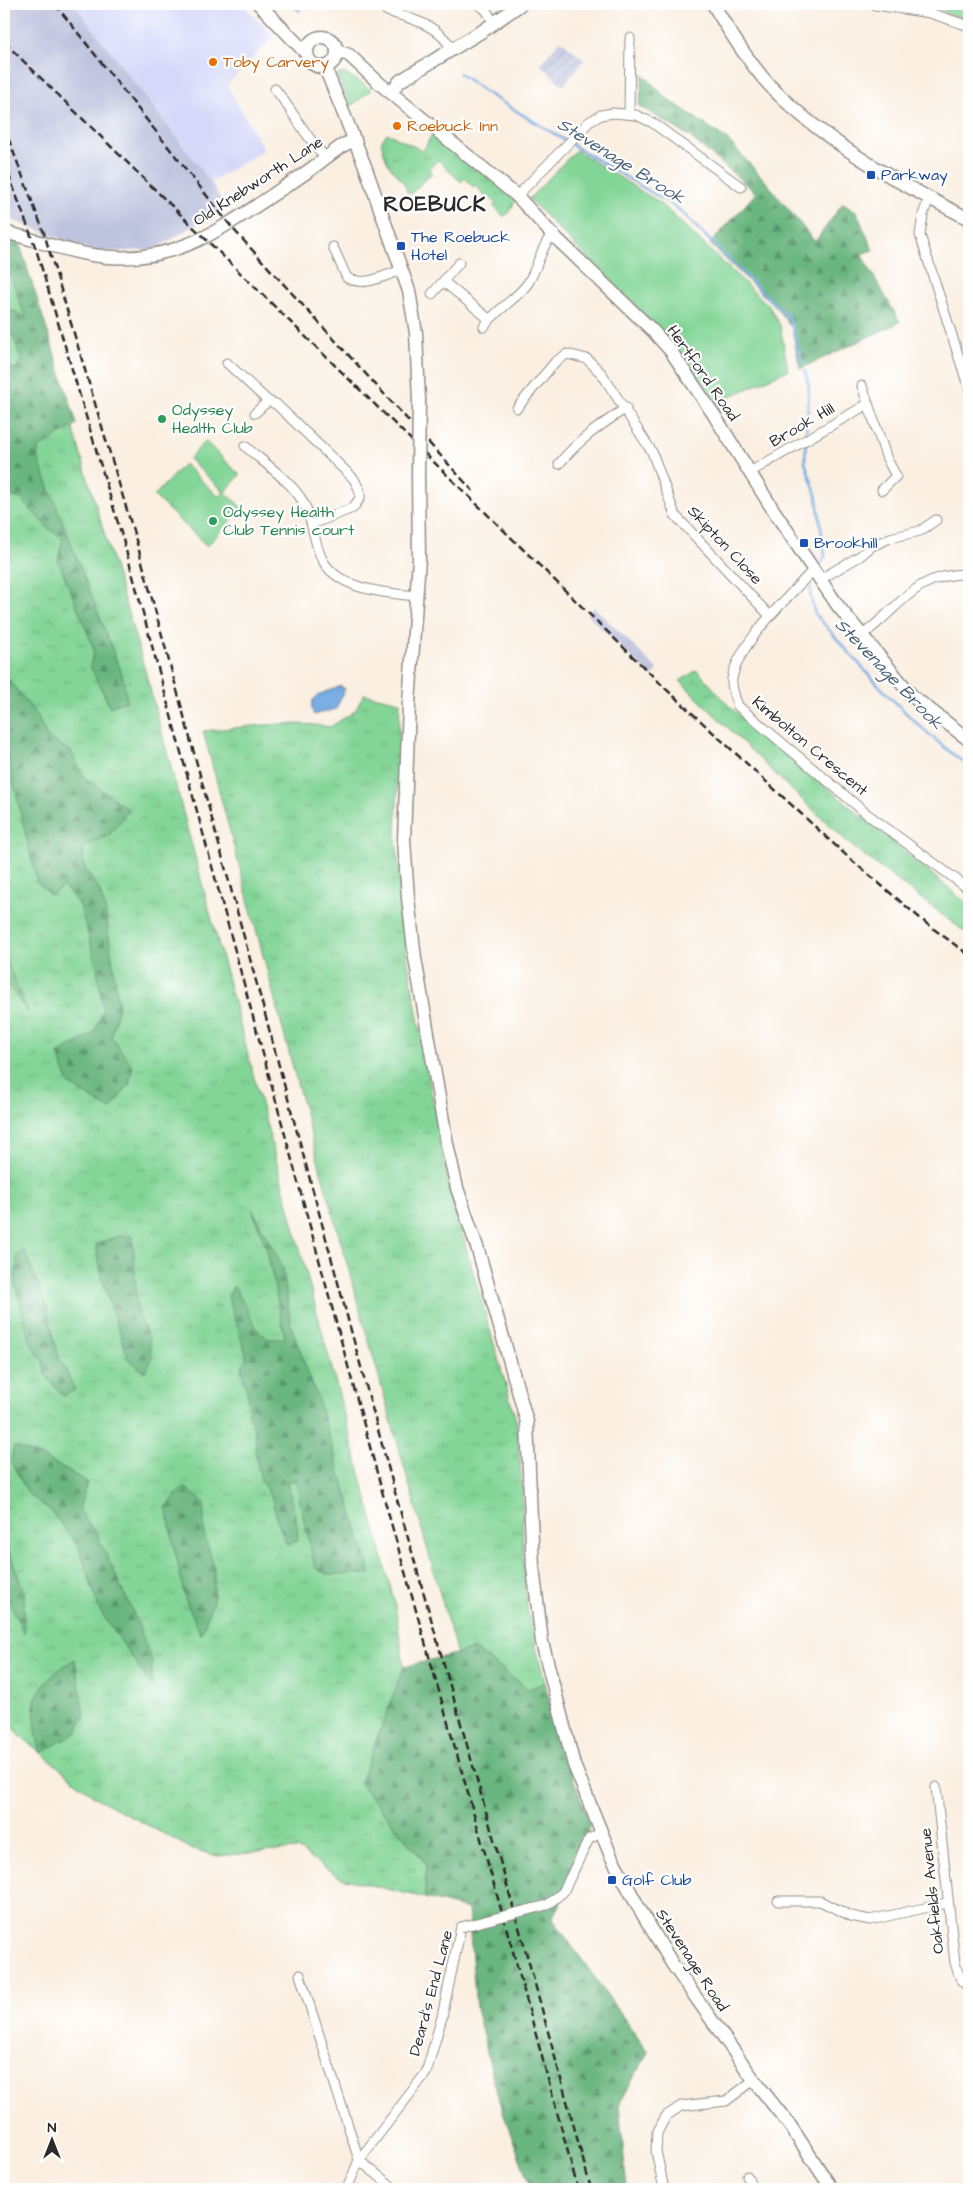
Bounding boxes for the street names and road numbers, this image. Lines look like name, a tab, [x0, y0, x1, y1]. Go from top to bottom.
street label: Old Knebworth Lane	[189, 131, 327, 231]
street label: Hertford Road	[662, 321, 744, 425]
street label: Brook Hill	[766, 398, 838, 452]
street label: Skipton Close	[683, 501, 768, 590]
street label: Kimbolton Crescent	[747, 691, 873, 801]
street label: Oakfields Avenue	[914, 1827, 950, 1955]
street label: Stevenage Road	[650, 1904, 734, 2016]
street label: Deard's End Lane	[404, 1927, 458, 2058]

